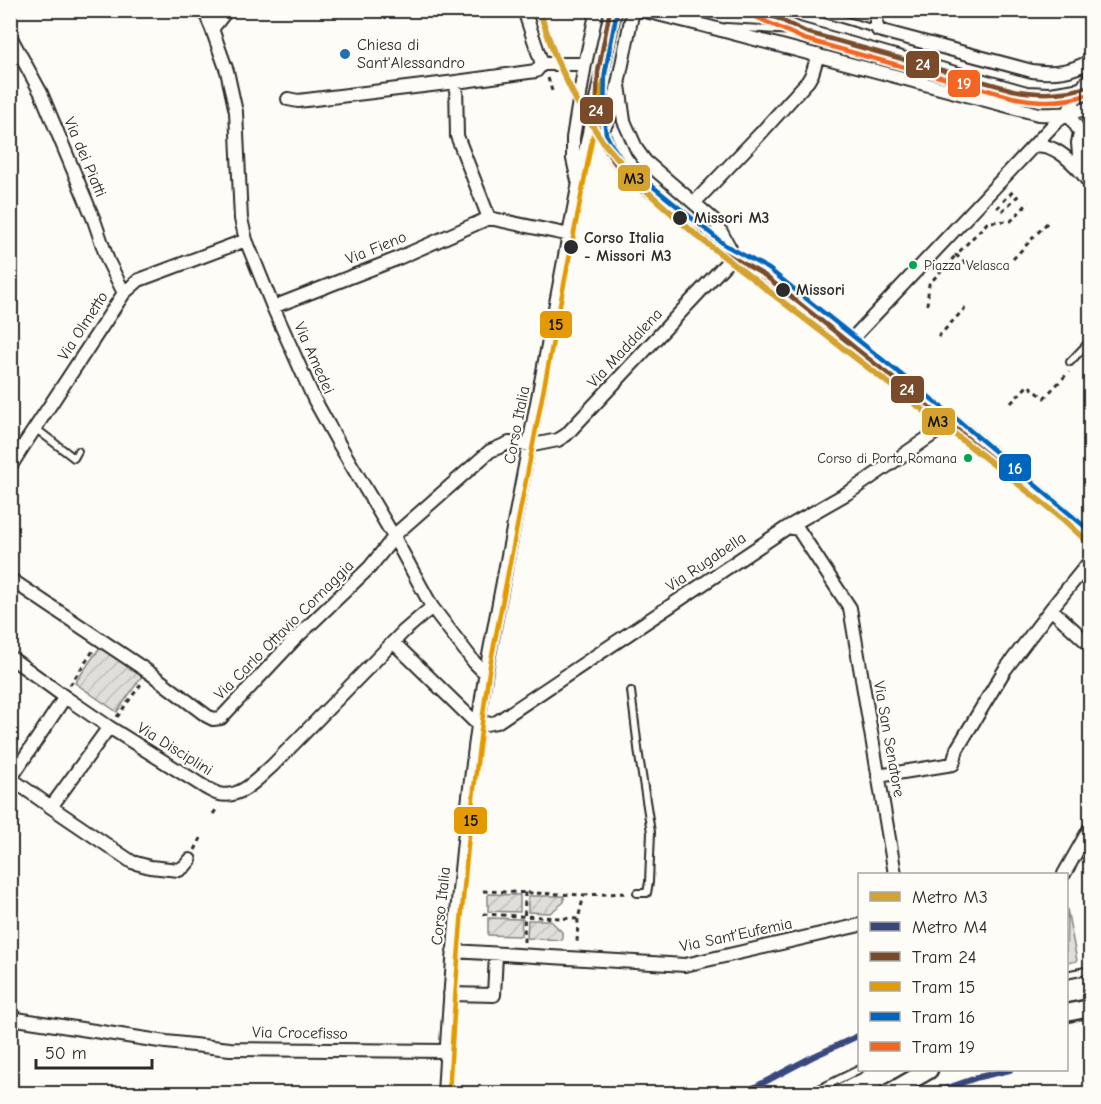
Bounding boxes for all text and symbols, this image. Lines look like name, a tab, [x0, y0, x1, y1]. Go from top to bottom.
place label: Chiesa di Sant'Alessandro	[357, 36, 465, 72]
marker: Chiesa di Sant'Alessandro	[338, 47, 352, 61]
line badge: 24	[905, 50, 940, 79]
text: 24	[916, 56, 931, 74]
line badge: 19	[947, 69, 981, 98]
text: 19	[957, 75, 971, 93]
line badge: 24	[579, 96, 614, 125]
text: 24	[589, 102, 604, 120]
street label: Via dei Piatti	[60, 114, 110, 200]
line badge: M3	[617, 164, 651, 192]
text: M3	[624, 170, 644, 188]
marker: Missori M3	[671, 209, 689, 227]
place label: Missori M3	[694, 209, 770, 227]
street label: Via Fieno	[343, 228, 409, 268]
place label: Corso Italia - Missori M3	[584, 229, 672, 265]
marker: Corso Italia - Missori M3	[562, 238, 580, 256]
place label: Piazza Velasca	[924, 257, 1010, 274]
marker: Piazza Velasca	[907, 259, 919, 271]
marker: Missori	[774, 281, 792, 299]
place label: Missori	[796, 281, 845, 299]
street label: Via Olmetto	[54, 288, 112, 364]
street label: Via Maddalena	[584, 305, 666, 391]
line badge: 15	[539, 310, 573, 339]
text: 15	[549, 316, 563, 334]
street label: Via Amedei	[290, 319, 338, 397]
line badge: 24	[890, 375, 925, 404]
text: 24	[900, 381, 915, 399]
street label: Corso Italia	[501, 384, 533, 466]
line badge: M3	[921, 407, 956, 436]
text: M3	[928, 413, 948, 431]
place label: Corso di Porta Romana	[817, 450, 957, 467]
marker: Corso di Porta Romana	[962, 452, 974, 464]
line badge: 16	[998, 453, 1032, 482]
text: 16	[1008, 460, 1022, 478]
street label: Via Rugabella	[663, 529, 749, 595]
street label: Via Carlo Ottavio Cornaggia	[211, 557, 357, 703]
street label: Via San Senatore	[870, 679, 908, 799]
street label: Via Disciplini	[134, 719, 216, 779]
line badge: 15	[453, 806, 488, 835]
text: 15	[464, 812, 478, 830]
street label: Corso Italia	[428, 866, 454, 946]
legend	[858, 873, 1068, 1071]
text: Metro M3	[912, 887, 988, 908]
street label: Via Sant'Eufemia	[678, 914, 794, 956]
text: Metro M4	[912, 917, 987, 938]
text: Tram 24	[912, 947, 976, 968]
text: Tram 15	[912, 977, 975, 998]
text: Tram 16	[912, 1007, 975, 1028]
street label: Via Crocefisso	[252, 1023, 348, 1043]
scale bar	[36, 1032, 152, 1070]
text: Tram 19	[912, 1037, 975, 1058]
text: 50 m	[45, 1043, 87, 1064]

